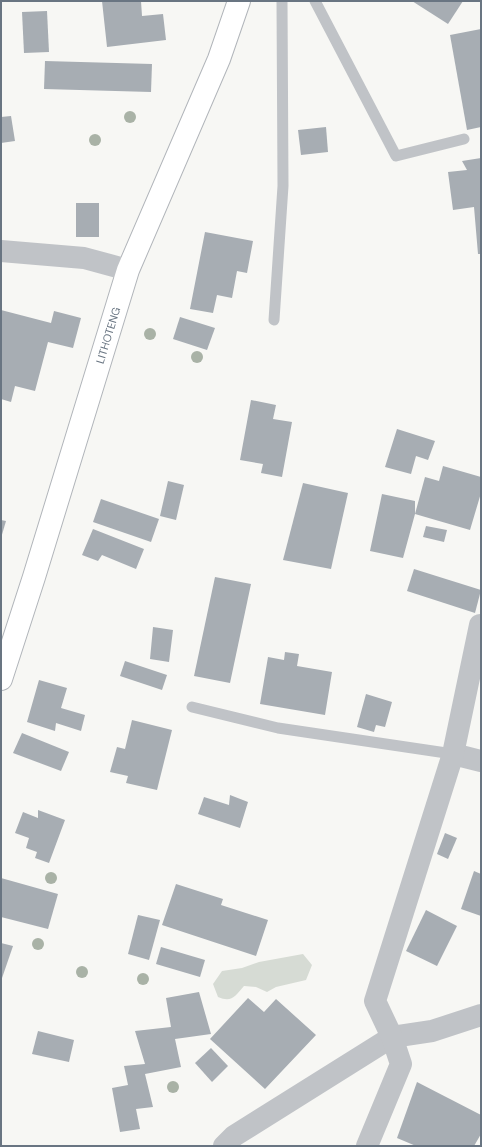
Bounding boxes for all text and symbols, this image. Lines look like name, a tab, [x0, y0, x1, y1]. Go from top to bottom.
street label: LITHOTENG	[93, 305, 123, 365]

